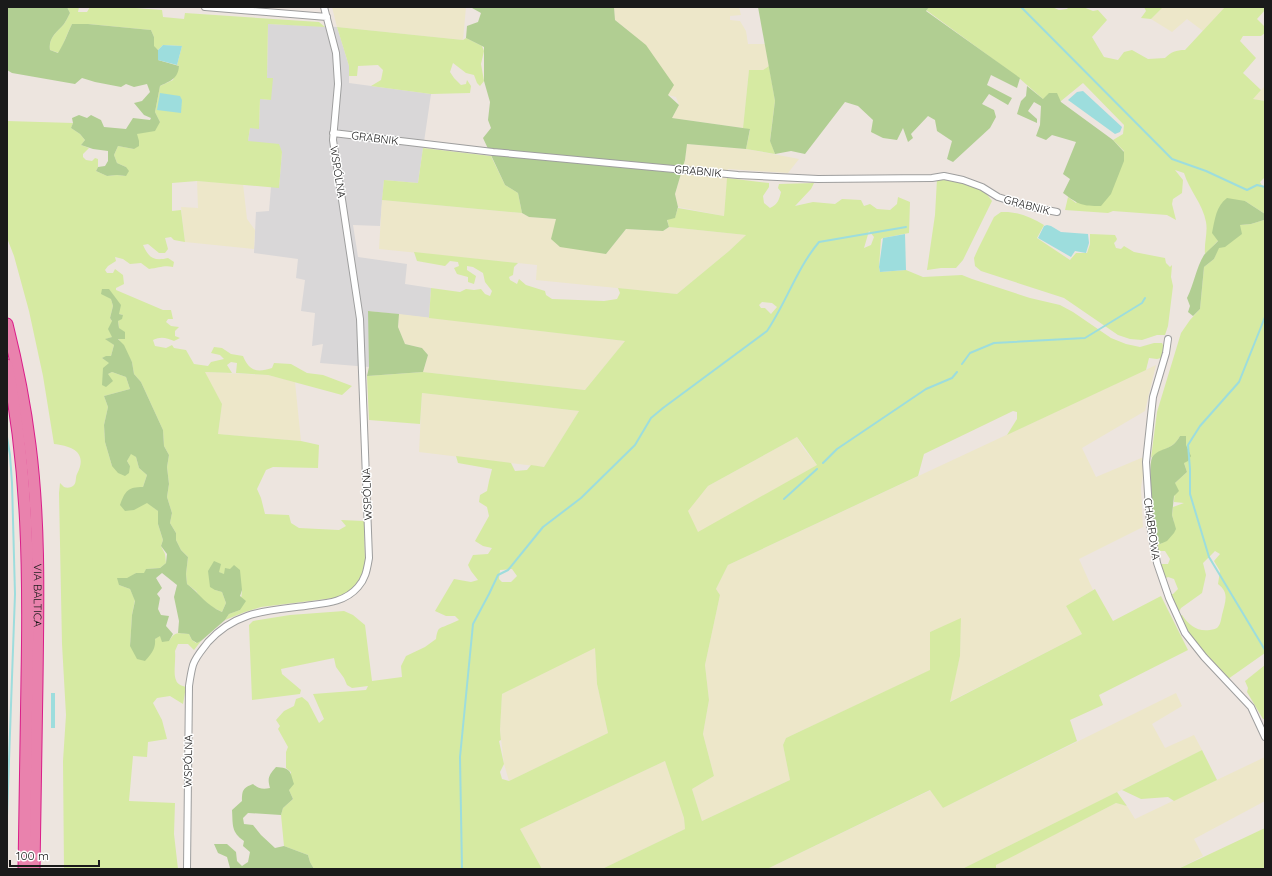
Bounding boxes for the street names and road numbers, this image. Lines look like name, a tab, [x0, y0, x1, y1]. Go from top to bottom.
street label: GRABNIK	[351, 128, 399, 148]
street label: WSPÓLNA	[327, 145, 349, 199]
street label: GRABNIK	[674, 162, 722, 180]
street label: GRABNIK	[1002, 192, 1052, 218]
street label: WSPÓLNA	[359, 467, 375, 521]
street label: CHABROWA	[1141, 497, 1163, 561]
street label: VIA BALTICA	[31, 564, 45, 627]
street label: WSPÓLNA	[181, 735, 195, 787]

